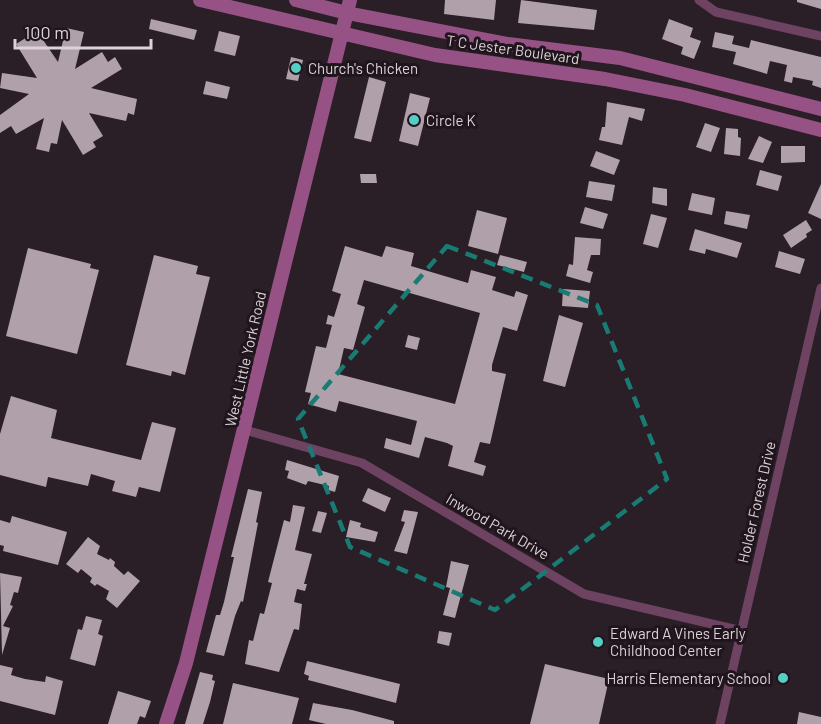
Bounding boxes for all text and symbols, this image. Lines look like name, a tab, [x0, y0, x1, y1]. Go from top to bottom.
scale bar	[15, 12, 152, 50]
text: 100 m	[24, 21, 69, 43]
street label: T C Jester Boulevard	[445, 31, 581, 67]
place label: Church's Chicken	[308, 59, 418, 77]
marker: Church's Chicken	[289, 61, 303, 75]
place label: Circle K	[426, 111, 476, 129]
marker: Circle K	[407, 113, 421, 127]
street label: West Little York Road	[221, 289, 269, 429]
street label: Holder Forest Drive	[733, 439, 779, 565]
street label: Inwood Park Drive	[443, 489, 553, 563]
place label: Edward A Vines Early Childhood Center	[610, 624, 746, 659]
marker: Edward A Vines Early Childhood Center	[591, 635, 605, 649]
place label: Harris Elementary School	[606, 669, 771, 687]
marker: Harris Elementary School	[776, 671, 790, 685]

